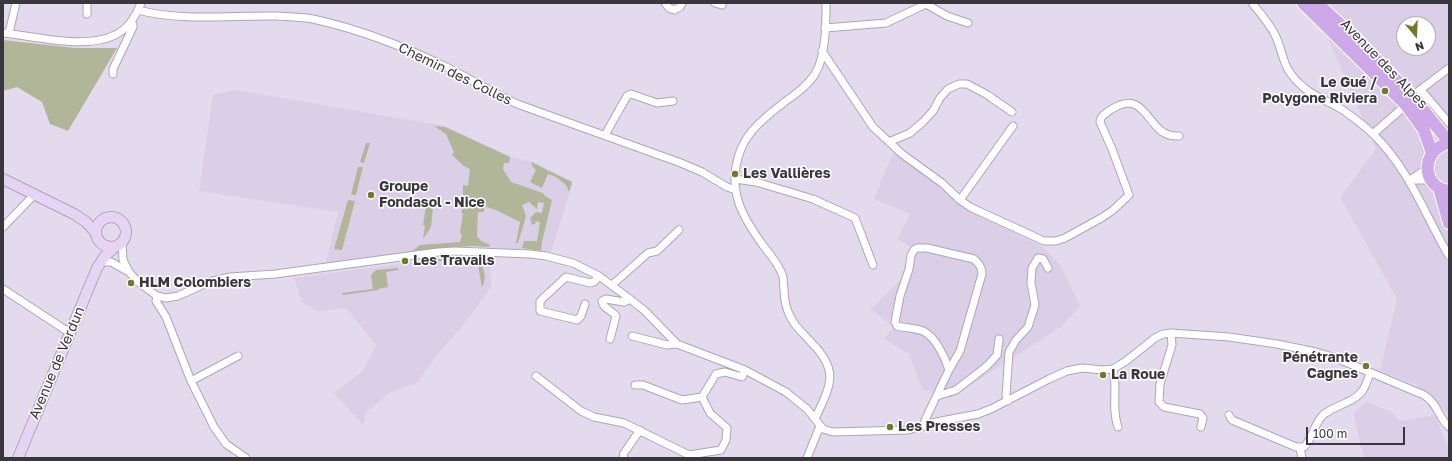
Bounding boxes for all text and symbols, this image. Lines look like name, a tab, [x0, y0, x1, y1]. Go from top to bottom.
street label: Avenue des Alpes	[1337, 16, 1431, 112]
north arrow	[1396, 16, 1436, 56]
street label: Chemin des Colles	[395, 39, 515, 109]
text: N	[1414, 39, 1426, 54]
place label: Le Gué / Polygone Riviera	[1262, 75, 1377, 108]
marker: Le Gué / Polygone Riviera	[1380, 86, 1390, 96]
place label: Les Vallières	[743, 166, 831, 182]
marker: Les Vallières	[730, 169, 740, 179]
place label: Groupe Fondasol - Nice	[379, 179, 485, 212]
marker: Groupe Fondasol - Nice	[366, 190, 376, 200]
place label: Les Travails	[413, 253, 495, 269]
marker: Les Travails	[400, 256, 410, 266]
place label: HLM Colombiers	[139, 275, 251, 291]
marker: HLM Colombiers	[126, 278, 136, 288]
street label: Avenue de Verdun	[26, 304, 88, 422]
place label: Pénétrante Cagnes	[1283, 350, 1358, 382]
marker: Pénétrante Cagnes	[1361, 361, 1371, 371]
place label: La Roue	[1111, 367, 1165, 383]
marker: La Roue	[1098, 370, 1108, 380]
place label: Les Presses	[898, 419, 980, 435]
scale bar	[1308, 419, 1407, 445]
marker: Les Presses	[885, 422, 895, 432]
text: 100 m	[1313, 426, 1347, 441]

